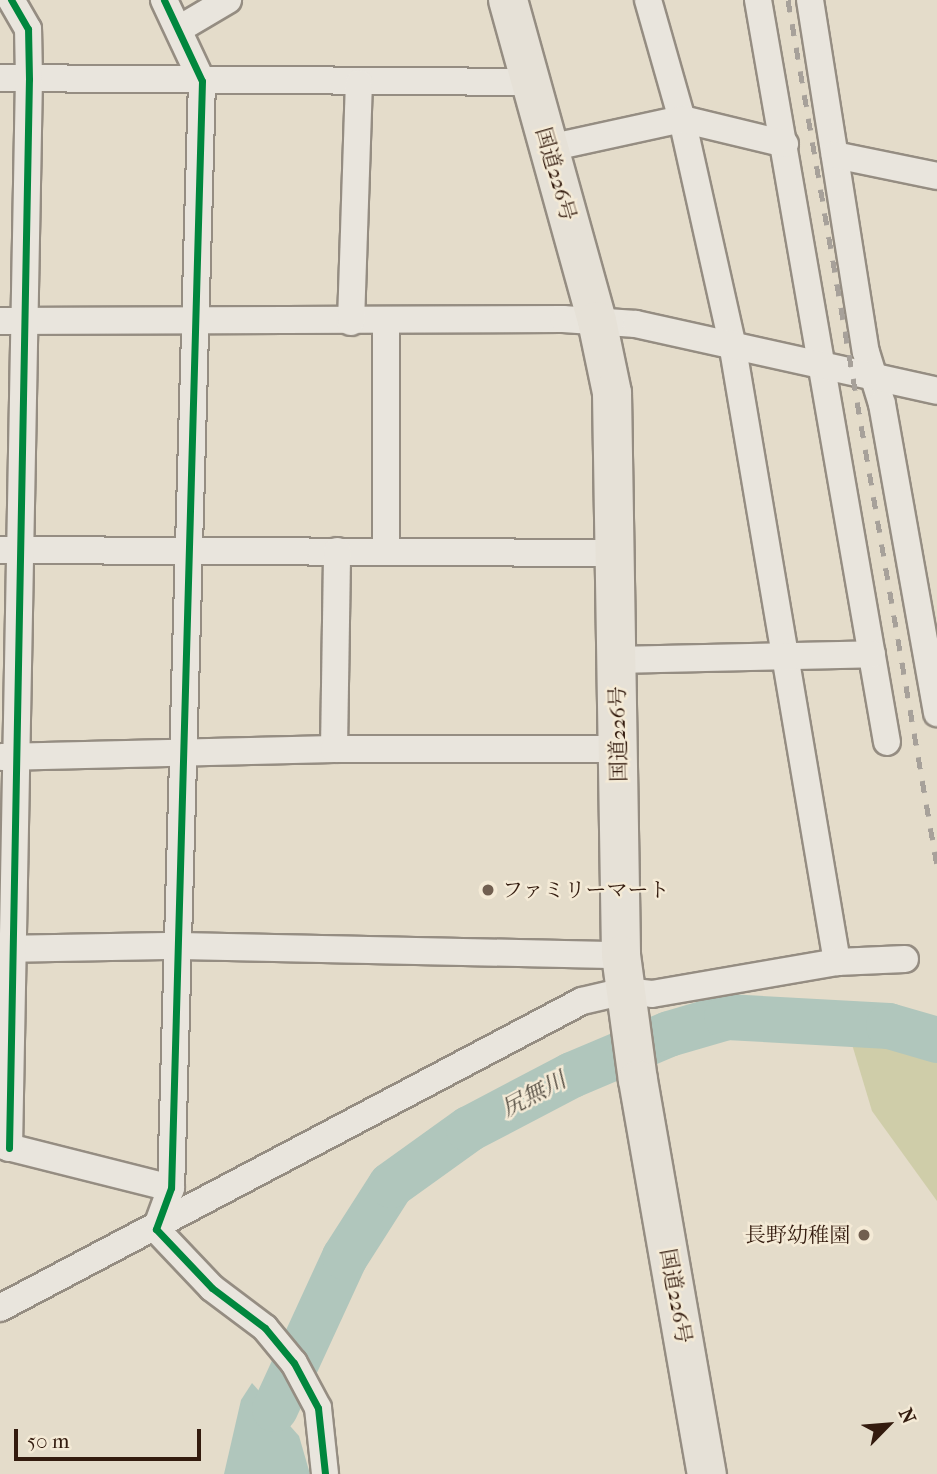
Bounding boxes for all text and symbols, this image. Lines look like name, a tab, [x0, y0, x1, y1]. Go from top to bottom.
street label: 国道226号	[531, 124, 581, 224]
street label: 国道226号	[605, 686, 631, 782]
place label: ファミリーマート	[502, 877, 670, 903]
marker: ファミリーマート	[480, 882, 496, 898]
water label: 尻無川	[497, 1067, 571, 1123]
place label: 長野幼稚園	[745, 1222, 850, 1248]
marker: 長野幼稚園	[856, 1227, 872, 1243]
street label: 国道226号	[655, 1247, 697, 1345]
north arrow	[853, 1390, 923, 1460]
text: N	[894, 1405, 920, 1427]
scale bar	[18, 1414, 205, 1458]
text: 50 m	[27, 1429, 70, 1453]

